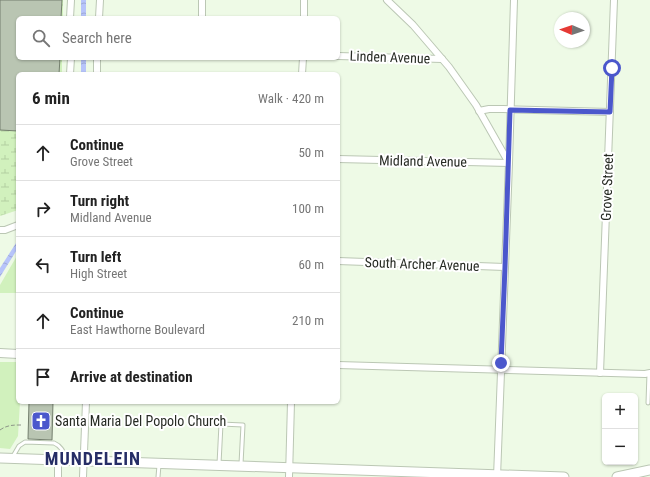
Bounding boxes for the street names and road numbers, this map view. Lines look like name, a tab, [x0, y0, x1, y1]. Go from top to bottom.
street label: Linden Avenue	[350, 48, 431, 66]
street label: Midland Avenue	[379, 152, 468, 170]
street label: Grove Street	[598, 153, 616, 221]
street label: South Archer Avenue	[364, 254, 480, 274]

